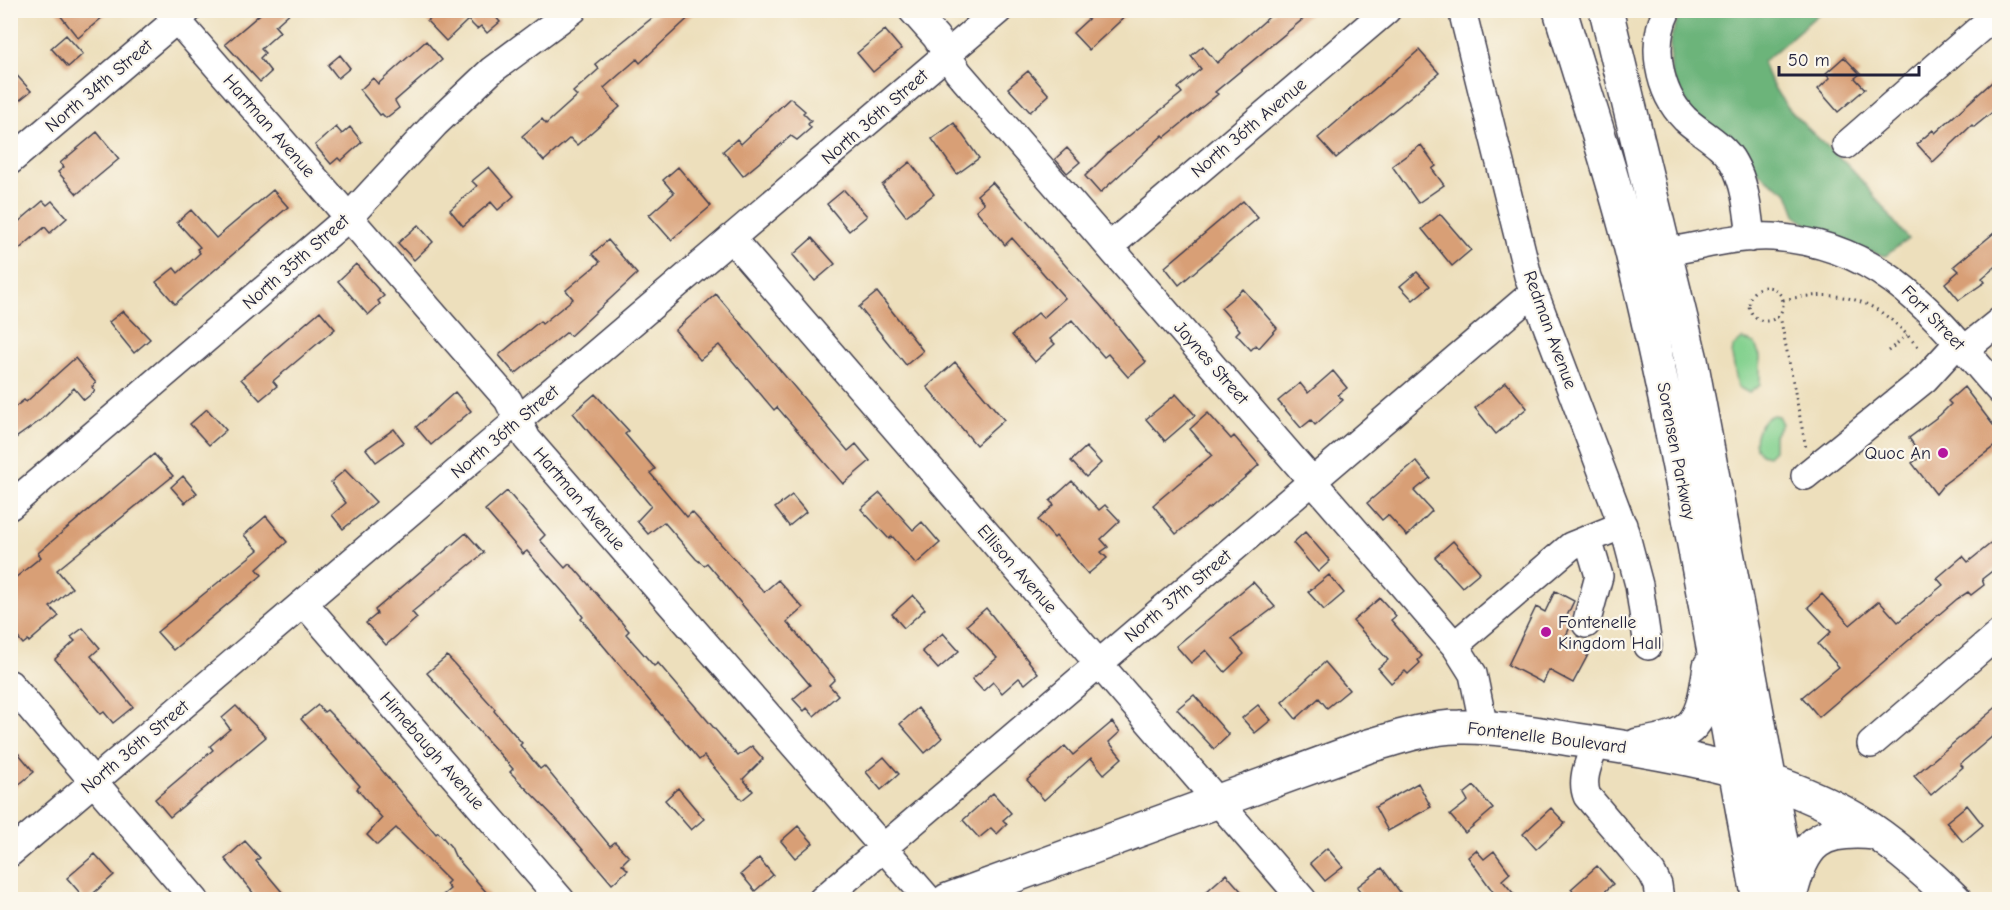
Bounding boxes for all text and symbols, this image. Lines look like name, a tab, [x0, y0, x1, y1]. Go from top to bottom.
street label: North 34th Street	[41, 35, 157, 137]
scale bar	[1779, 39, 1918, 77]
text: 50 m	[1788, 50, 1830, 71]
street label: North 36th Street	[818, 65, 933, 169]
street label: Hartman Avenue	[219, 70, 319, 182]
street label: North 36th Avenue	[1187, 74, 1311, 182]
street label: North 35th Street	[239, 210, 354, 314]
street label: Redman Avenue	[1519, 268, 1581, 392]
street label: Fort Street	[1897, 281, 1970, 355]
street label: Jaynes Street	[1169, 317, 1253, 409]
street label: North 36th Street	[447, 380, 564, 483]
street label: Sorensen Parkway	[1652, 380, 1700, 523]
street label: Hartman Avenue	[529, 443, 629, 555]
place label: Quoc An	[1864, 443, 1931, 464]
marker: Quoc An	[1936, 446, 1950, 460]
street label: Ellison Avenue	[973, 520, 1061, 618]
street label: North 37th Street	[1120, 545, 1236, 647]
place label: Fontenelle Kingdom Hall	[1558, 612, 1662, 654]
marker: Fontenelle Kingdom Hall	[1539, 625, 1553, 639]
street label: Himebaugh Avenue	[375, 688, 489, 814]
street label: North 36th Street	[77, 695, 194, 798]
street label: Fontenelle Boulevard	[1466, 718, 1628, 758]

